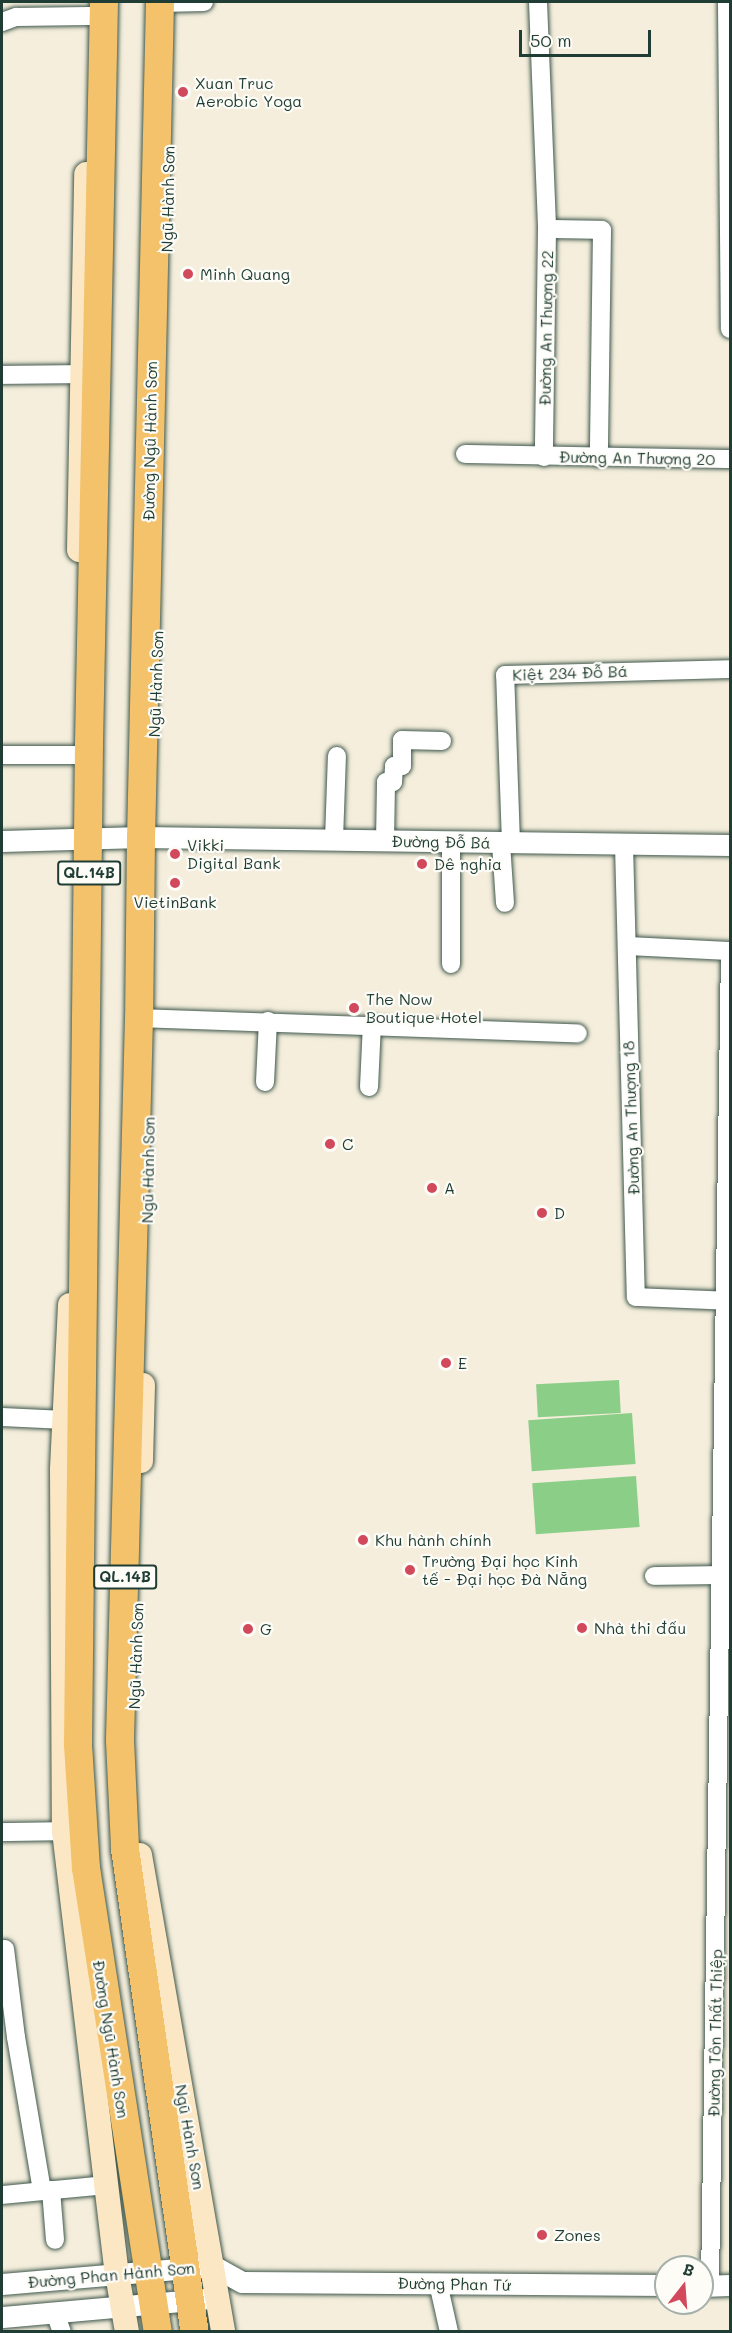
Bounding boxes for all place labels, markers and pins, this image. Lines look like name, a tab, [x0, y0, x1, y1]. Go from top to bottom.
place label: Xuan Truc Aerobic Yoga	[195, 73, 302, 111]
marker: Xuan Truc Aerobic Yoga	[176, 85, 190, 99]
place label: Minh Quang	[200, 264, 290, 284]
marker: Minh Quang	[181, 267, 195, 281]
place label: Vikki Digital Bank	[187, 835, 280, 873]
marker: Vikki Digital Bank	[168, 847, 182, 861]
place label: Dê nghia	[434, 854, 502, 874]
marker: Dê nghia	[415, 857, 429, 871]
marker: VietinBank	[168, 876, 182, 890]
place label: VietinBank	[133, 892, 217, 912]
place label: The Now Boutique Hotel	[366, 989, 482, 1027]
marker: The Now Boutique Hotel	[347, 1001, 361, 1015]
place label: C	[342, 1134, 353, 1154]
marker: C	[323, 1137, 337, 1151]
place label: A	[444, 1178, 455, 1198]
marker: A	[425, 1181, 439, 1195]
place label: D	[554, 1203, 565, 1223]
marker: D	[535, 1206, 549, 1220]
place label: E	[458, 1353, 467, 1373]
marker: E	[439, 1356, 453, 1370]
place label: Khu hành chính	[375, 1530, 491, 1550]
marker: Khu hành chính	[356, 1533, 370, 1547]
place label: Trường Đại học Kinh tế - Đại học Đà Nẵng	[422, 1551, 587, 1589]
marker: Trường Đại học Kinh tế - Đại học Đà Nẵng	[403, 1563, 417, 1577]
place label: Nhà thi đấu	[594, 1618, 686, 1638]
place label: G	[260, 1619, 272, 1639]
marker: Nhà thi đấu	[575, 1621, 589, 1635]
marker: G	[241, 1622, 255, 1636]
place label: Zones	[554, 2225, 601, 2245]
marker: Zones	[535, 2228, 549, 2242]

